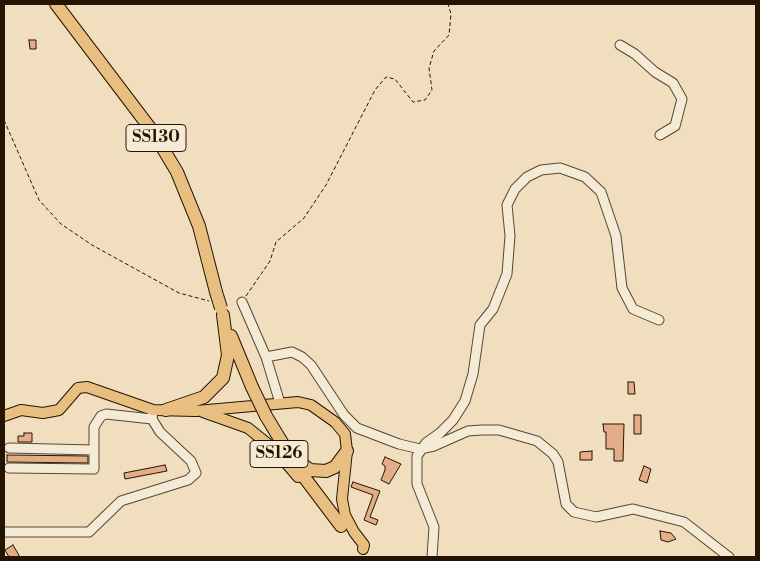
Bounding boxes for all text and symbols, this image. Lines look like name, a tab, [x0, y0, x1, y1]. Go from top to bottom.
road number: SS130	[126, 125, 186, 152]
road number: SS126	[250, 440, 308, 468]

